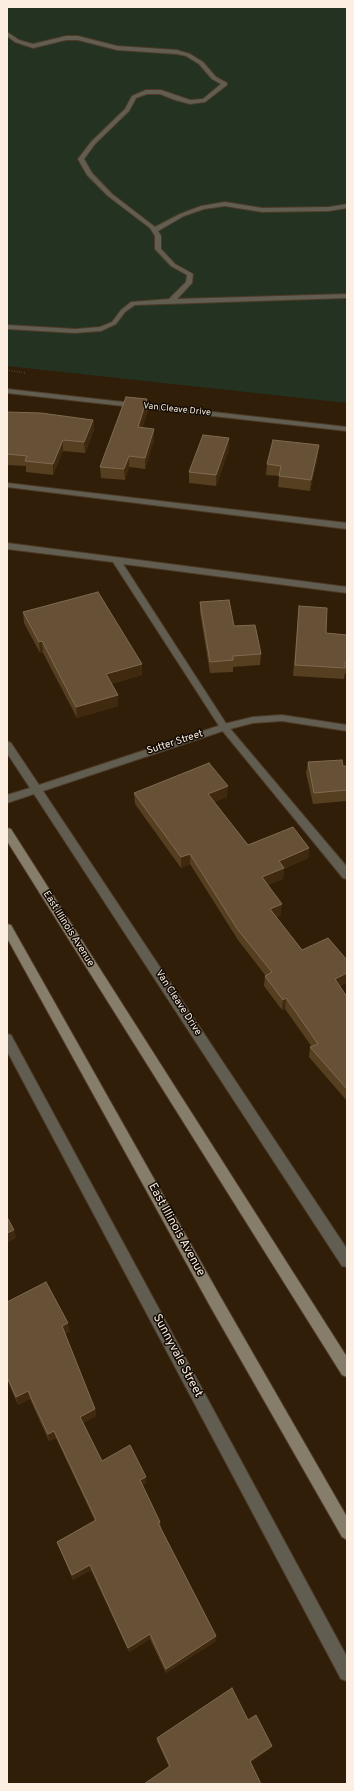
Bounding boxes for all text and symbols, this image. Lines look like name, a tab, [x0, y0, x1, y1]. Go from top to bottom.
street label: Van Cleave Drive	[143, 401, 211, 419]
street label: Sutter Street	[145, 728, 205, 758]
street label: East Illinois Avenue	[40, 889, 96, 969]
street label: Van Cleave Drive	[152, 968, 204, 1038]
street label: East Illinois Avenue	[144, 1181, 208, 1279]
street label: Sunnyvale Street	[149, 1312, 205, 1400]

